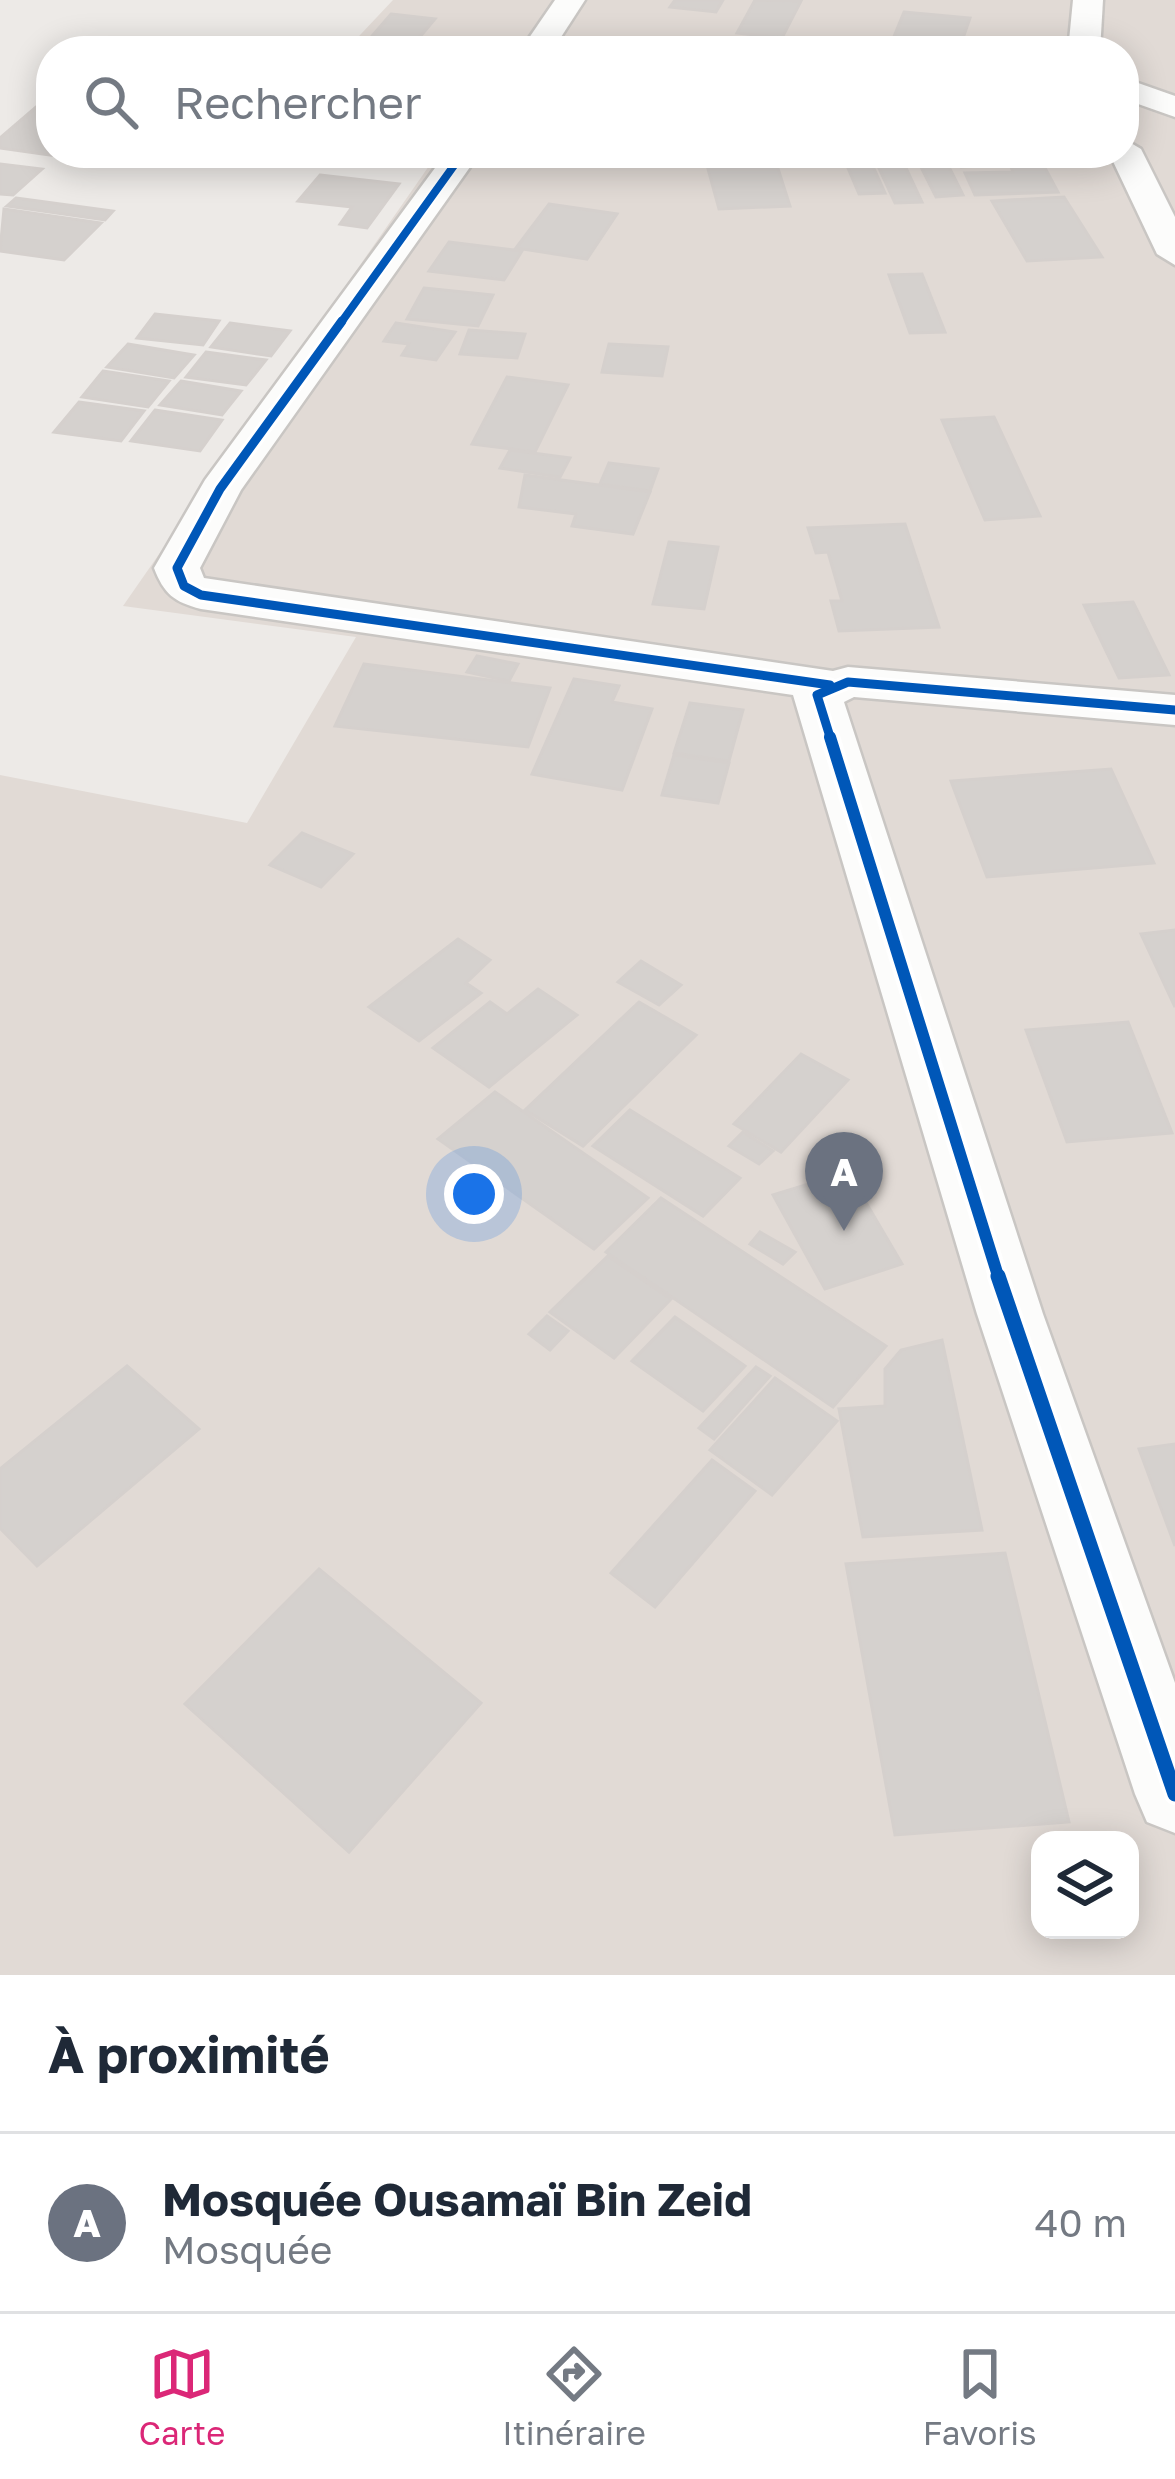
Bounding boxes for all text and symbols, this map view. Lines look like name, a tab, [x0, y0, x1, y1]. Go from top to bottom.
search box	[36, 36, 1139, 168]
icon: search	[78, 69, 144, 135]
text: Rechercher	[174, 75, 422, 129]
pin: A	[805, 1132, 883, 1231]
your location	[444, 1164, 504, 1224]
map controls	[1031, 1831, 1139, 1939]
button: layers	[1031, 1831, 1139, 1939]
text: À proximité	[48, 2023, 330, 2084]
text: Mosquée Ousamaï Bin Zeid	[162, 2172, 752, 2226]
text: A	[73, 2199, 101, 2246]
text: 40 m	[1035, 2199, 1127, 2246]
text: Mosquée	[162, 2226, 332, 2273]
tab: Carte	[138, 2341, 225, 2452]
tab: Itinéraire	[502, 2341, 646, 2452]
tab: Favoris	[923, 2341, 1037, 2452]

